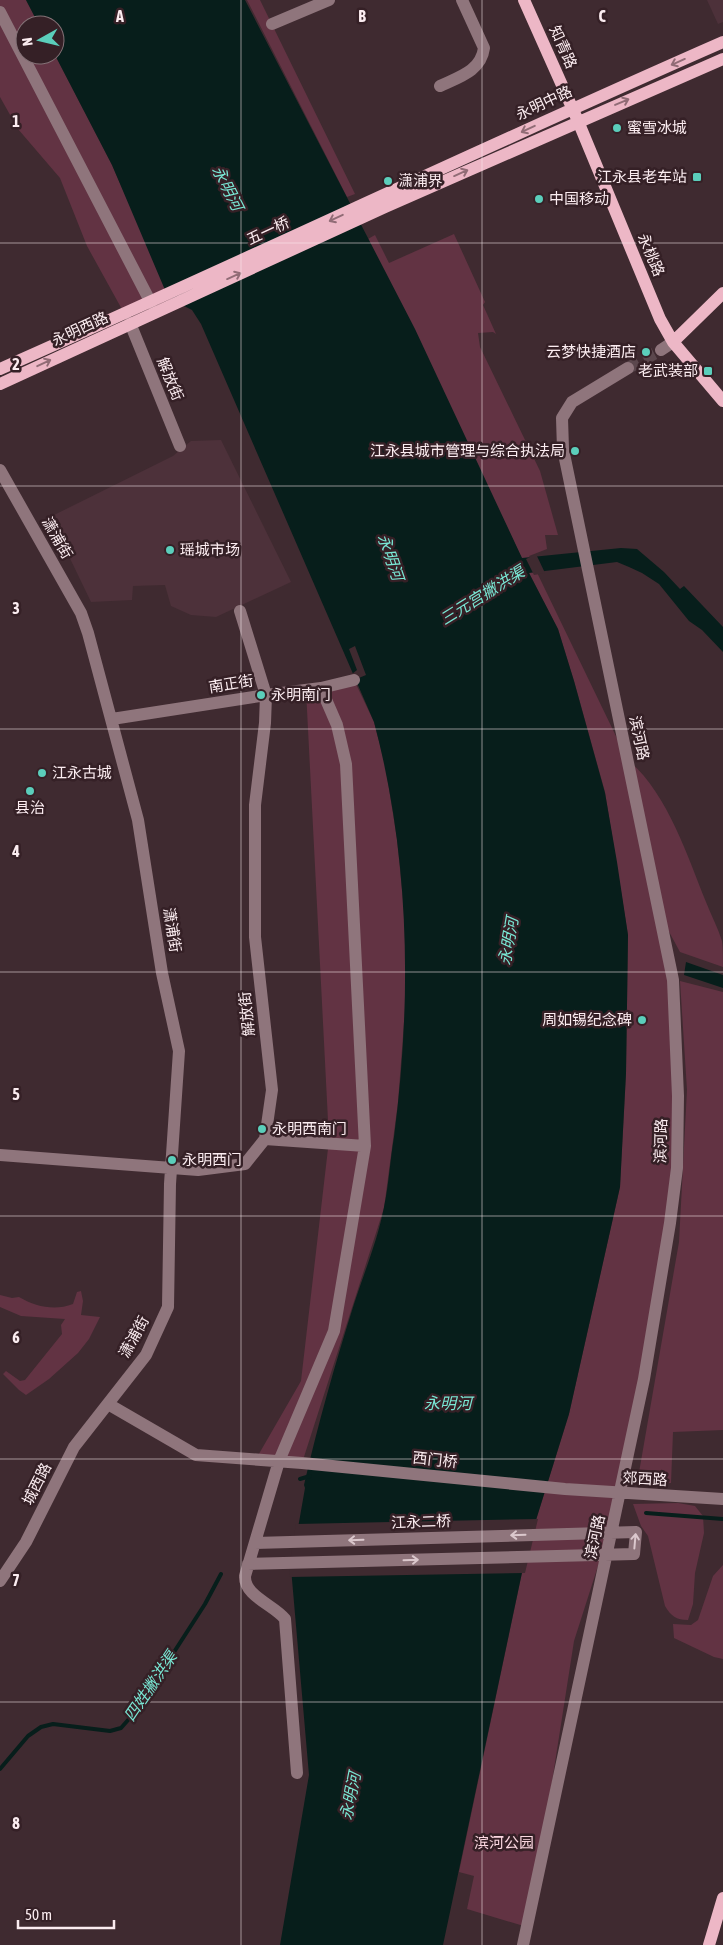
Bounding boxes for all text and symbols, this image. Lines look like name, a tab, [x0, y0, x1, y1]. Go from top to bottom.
text: A	[115, 7, 124, 25]
text: B	[358, 7, 366, 25]
text: C	[598, 7, 606, 25]
north arrow	[15, 15, 65, 65]
street label: 知青路	[547, 23, 580, 71]
text: N	[19, 37, 36, 47]
one-way arrow	[671, 57, 686, 67]
street label: 永明中路	[513, 82, 575, 123]
one-way arrow	[614, 96, 629, 106]
text: 1	[12, 112, 20, 130]
place label: 蜜雪冰城	[627, 119, 687, 136]
marker: 蜜雪冰城	[611, 122, 623, 134]
one-way arrow	[521, 124, 536, 134]
water label: 永明河	[209, 163, 248, 216]
one-way arrow	[453, 167, 468, 177]
place label: 江永县老车站	[597, 168, 687, 185]
marker: 江永县老车站	[691, 171, 703, 183]
place label: 潇浦界	[398, 172, 443, 189]
marker: 潇浦界	[382, 175, 394, 187]
place label: 中国移动	[549, 190, 609, 207]
marker: 中国移动	[533, 193, 545, 205]
street label: 五一桥	[244, 213, 292, 248]
one-way arrow	[329, 213, 344, 223]
street label: 永桃路	[635, 231, 668, 279]
one-way arrow	[226, 270, 241, 280]
street label: 永明西路	[49, 308, 111, 349]
place label: 云梦快捷酒店	[546, 343, 636, 360]
marker: 云梦快捷酒店	[640, 346, 652, 358]
text: 2	[12, 355, 20, 373]
street label: 解放街	[154, 355, 187, 403]
one-way arrow	[36, 358, 51, 368]
place label: 老武装部	[638, 362, 698, 379]
marker: 老武装部	[702, 365, 714, 377]
place label: 江永县城市管理与综合执法局	[370, 442, 565, 459]
marker: 江永县城市管理与综合执法局	[569, 445, 581, 457]
street label: 潇浦街	[39, 514, 76, 561]
water label: 永明河	[375, 531, 408, 585]
place label: 瑶城市场	[180, 541, 240, 558]
marker: 瑶城市场	[164, 544, 176, 556]
water label: 三元宫撇洪渠	[437, 561, 529, 628]
text: 3	[12, 599, 20, 617]
street label: 南正街	[207, 672, 254, 695]
place label: 永明南门	[271, 686, 331, 703]
marker: 永明南门	[255, 689, 267, 701]
street label: 滨河路	[626, 714, 652, 762]
place label: 江永古城	[52, 764, 112, 781]
marker: 江永古城	[36, 767, 48, 779]
marker: 县治	[24, 785, 36, 797]
place label: 县治	[15, 799, 45, 816]
text: 4	[11, 842, 20, 860]
street label: 潇浦街	[161, 906, 184, 953]
water label: 永明河	[495, 913, 522, 966]
street label: 解放街	[236, 991, 257, 1037]
place label: 周如锡纪念碑	[542, 1011, 632, 1028]
marker: 周如锡纪念碑	[636, 1014, 648, 1026]
text: 5	[12, 1085, 20, 1103]
street label: 滨河路	[652, 1118, 669, 1164]
place label: 永明西南门	[272, 1120, 347, 1137]
marker: 永明西南门	[256, 1123, 268, 1135]
place label: 永明西门	[182, 1151, 242, 1168]
marker: 永明西门	[166, 1154, 178, 1166]
street label: 潇浦街	[115, 1313, 152, 1361]
text: 6	[12, 1328, 20, 1346]
water label: 永明河	[424, 1394, 475, 1412]
street label: 西门桥	[412, 1449, 458, 1470]
street label: 城西路	[19, 1460, 54, 1508]
street label: 郊西路	[622, 1469, 668, 1488]
street label: 江永二桥	[391, 1512, 451, 1531]
street label: 滨河路	[582, 1513, 608, 1561]
one-way arrow	[510, 1531, 526, 1540]
one-way arrow	[631, 1533, 640, 1549]
one-way arrow	[348, 1535, 364, 1545]
one-way arrow	[403, 1555, 419, 1564]
text: 7	[12, 1571, 20, 1589]
water label: 四姓撇洪渠	[120, 1646, 181, 1724]
water label: 永明河	[337, 1768, 364, 1821]
text: 8	[12, 1814, 20, 1832]
park label: 滨河公园	[474, 1834, 534, 1851]
scale bar	[18, 1898, 114, 1930]
text: 50 m	[25, 1906, 52, 1923]

